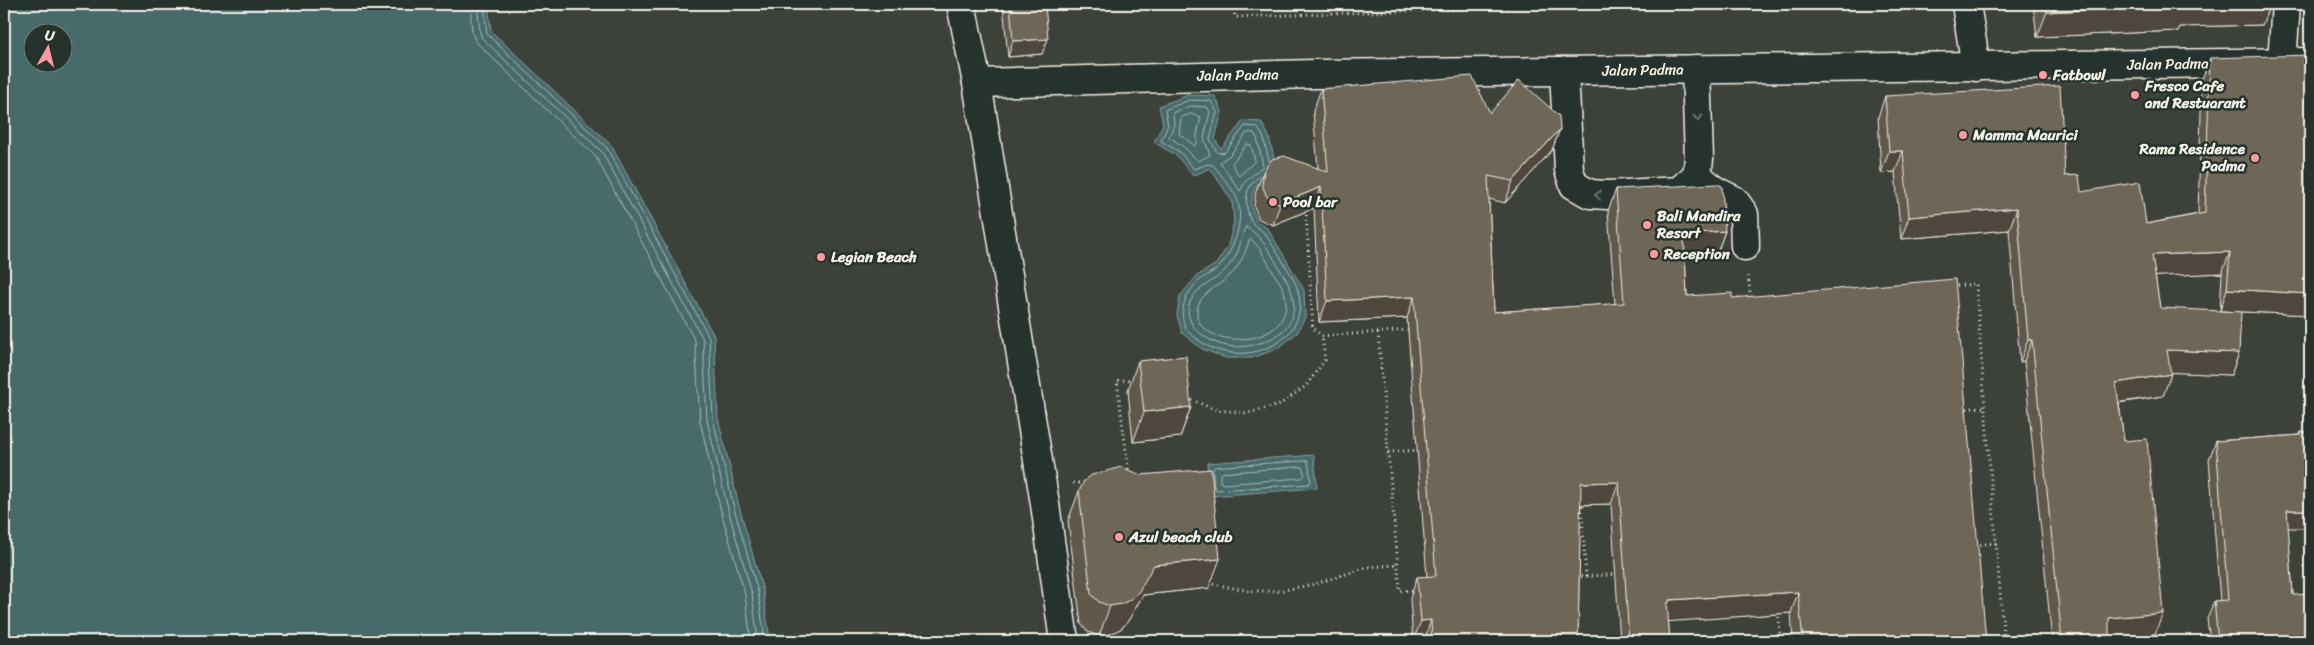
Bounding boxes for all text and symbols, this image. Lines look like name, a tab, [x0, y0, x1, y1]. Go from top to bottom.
north arrow	[22, 22, 72, 72]
text: U	[43, 23, 57, 49]
street label: Jalan Padma	[2126, 50, 2210, 78]
street label: Jalan Padma	[1601, 56, 1685, 84]
street label: Jalan Padma	[1196, 61, 1280, 89]
place label: Fatbowl	[2052, 62, 2106, 88]
marker: Fatbowl	[2037, 69, 2049, 81]
place label: Fresco Cafe and Restuarant	[2144, 73, 2246, 116]
marker: Fresco Cafe and Restuarant	[2129, 89, 2141, 101]
one-way arrow	[1692, 114, 1703, 122]
place label: Mamma Maurici	[1972, 122, 2078, 148]
marker: Mamma Maurici	[1957, 129, 1969, 141]
place label: Rama Residence Padma	[2139, 136, 2246, 179]
marker: Rama Residence Padma	[2249, 152, 2261, 164]
place label: Pool bar	[1283, 189, 1339, 215]
one-way arrow	[1594, 189, 1602, 200]
marker: Pool bar	[1267, 196, 1279, 208]
place label: Bali Mandira Resort	[1656, 203, 1741, 246]
marker: Bali Mandira Resort	[1641, 219, 1653, 231]
place label: Reception	[1663, 241, 1731, 267]
place label: Legian Beach	[831, 244, 917, 270]
marker: Reception	[1648, 248, 1660, 260]
marker: Legian Beach	[815, 251, 827, 263]
place label: Azul beach club	[1128, 524, 1233, 550]
marker: Azul beach club	[1113, 531, 1125, 543]

